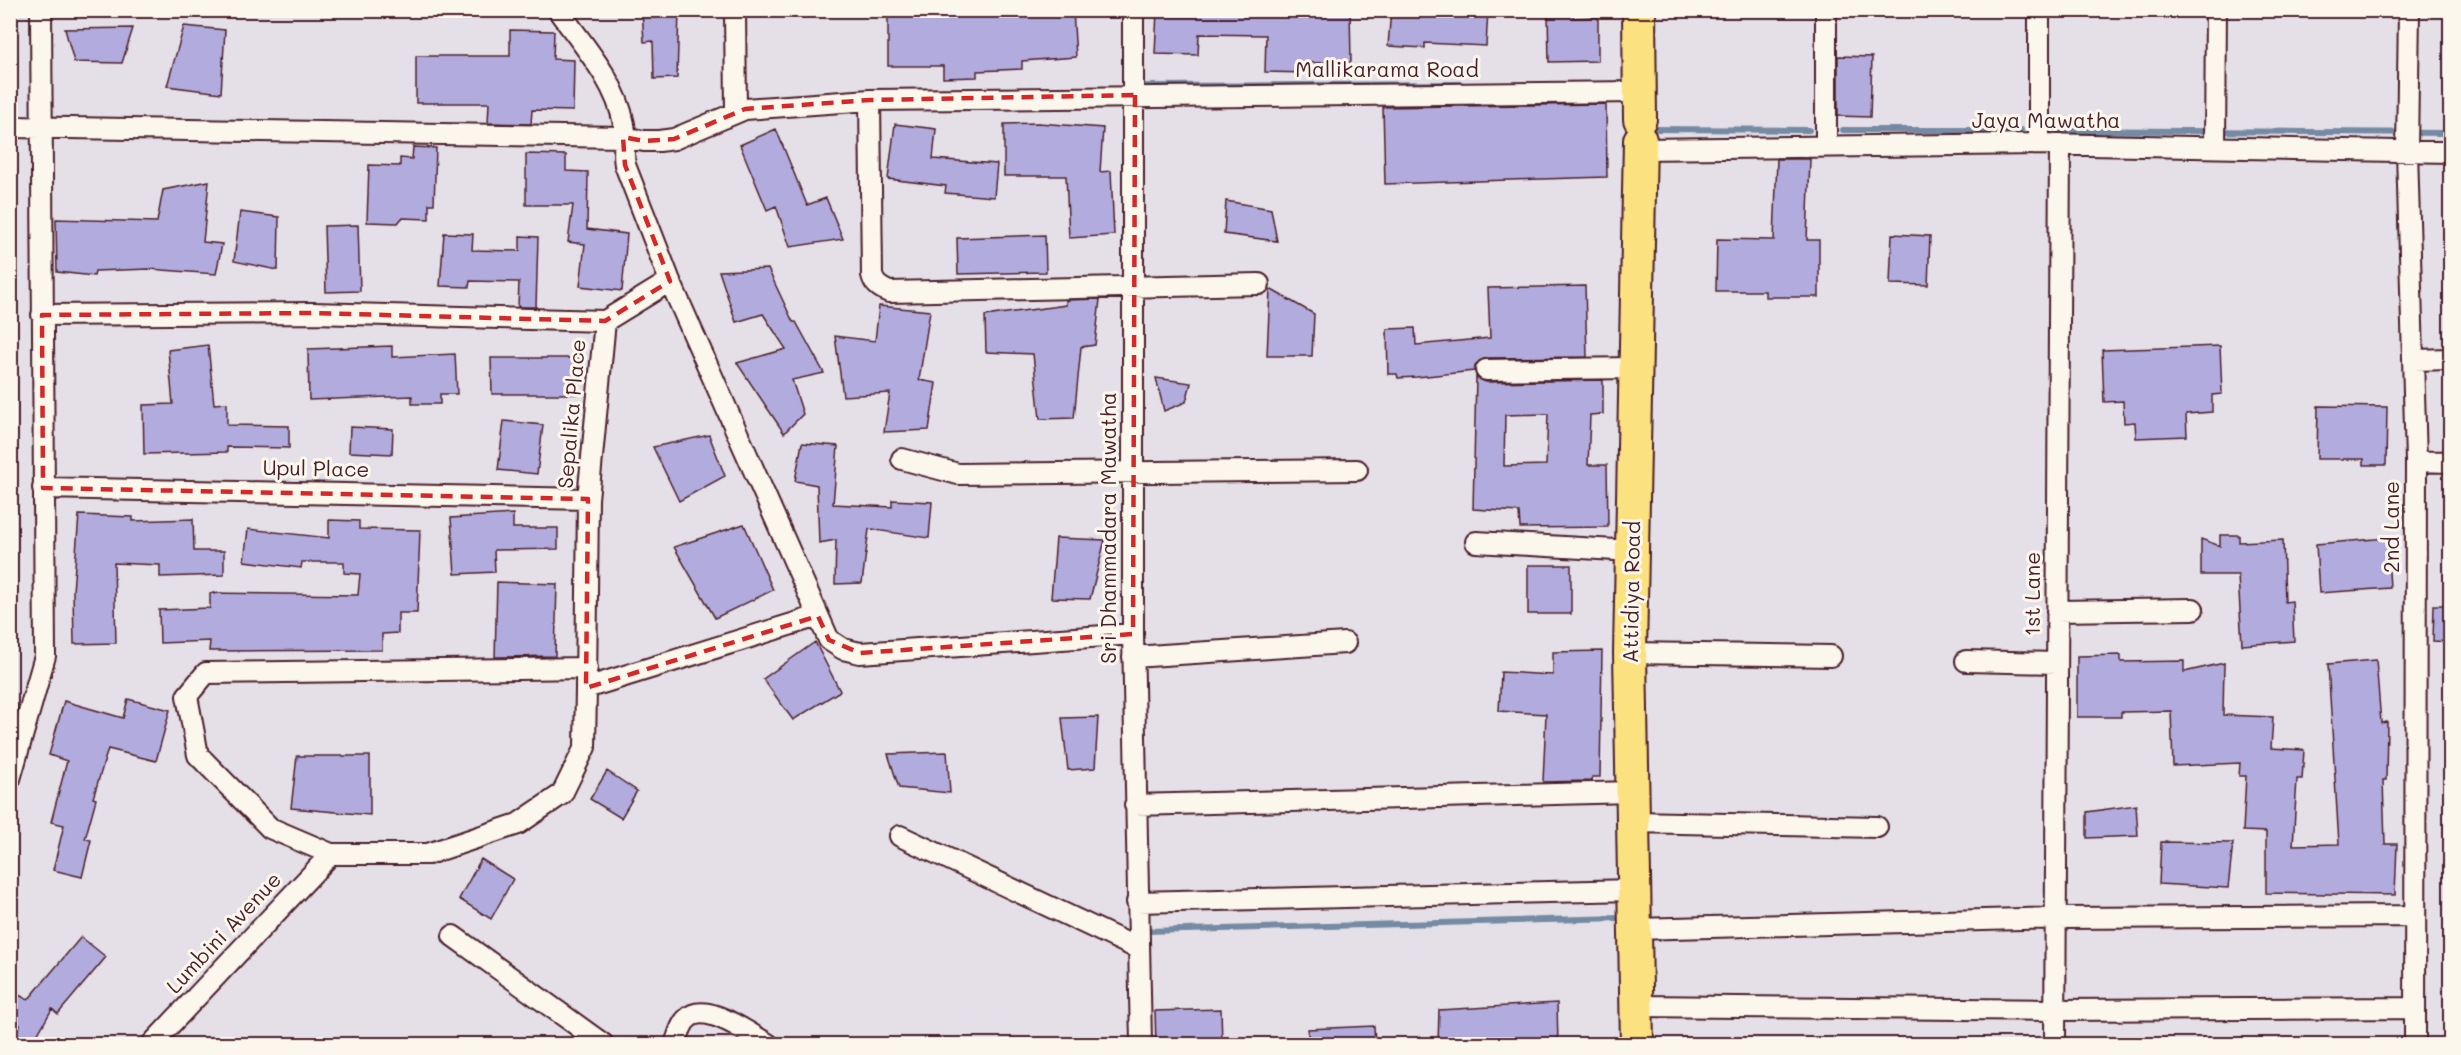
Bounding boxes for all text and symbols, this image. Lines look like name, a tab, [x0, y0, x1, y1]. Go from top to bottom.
street label: Mallikarama Road	[1295, 55, 1479, 82]
street label: Jaya Mawatha	[1972, 106, 2120, 133]
street label: Sepalika Place	[551, 338, 590, 490]
street label: Sri Dhammadara Mawatha	[1094, 392, 1121, 664]
street label: Upul Place	[262, 453, 370, 482]
street label: 2nd Lane	[2377, 481, 2404, 573]
street label: Attidiya Road	[1616, 521, 1645, 663]
street label: 1st Lane	[2018, 552, 2045, 636]
street label: Lumbini Avenue	[160, 866, 286, 998]

